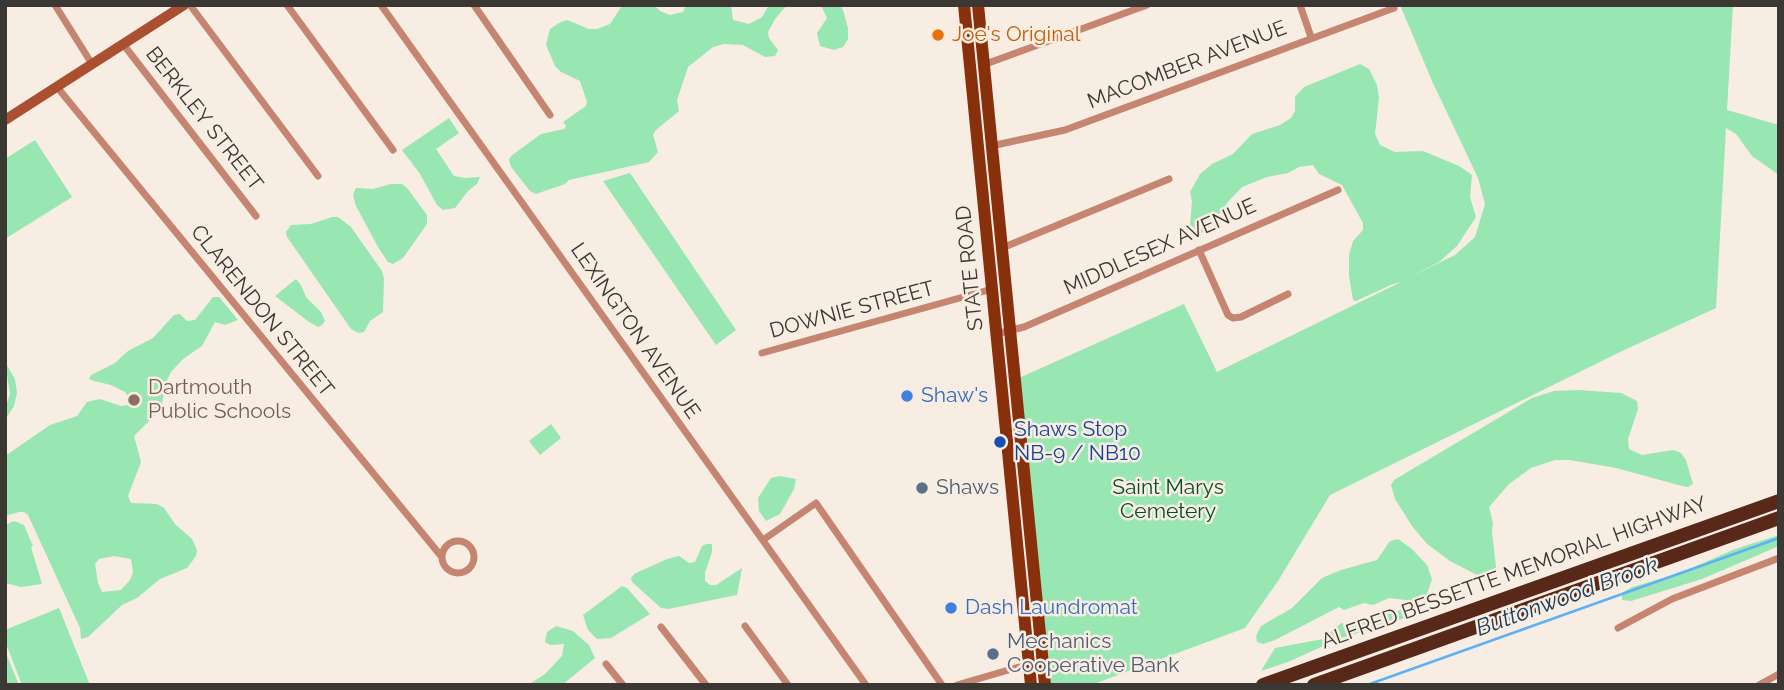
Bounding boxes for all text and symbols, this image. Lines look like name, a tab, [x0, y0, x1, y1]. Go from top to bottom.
street label: MACOMBER AVENUE	[1084, 15, 1290, 115]
place label: Joe's Original	[952, 22, 1081, 48]
marker: Joe's Original	[930, 27, 946, 43]
street label: BERKLEY STREET	[140, 42, 268, 196]
street label: MIDDLESEX AVENUE	[1060, 193, 1260, 301]
street label: STATE ROAD	[951, 204, 989, 332]
street label: CLARENDON STREET	[185, 220, 339, 402]
street label: LEXINGTON AVENUE	[565, 238, 705, 424]
street label: DOWNIE STREET	[767, 276, 937, 344]
place label: Dartmouth Public Schools	[148, 375, 291, 425]
place label: Shaw's	[921, 383, 988, 409]
marker: Shaw's	[899, 388, 915, 404]
marker: Dartmouth Public Schools	[126, 392, 142, 408]
place label: Shaws Stop NB-9 / NB10	[1014, 417, 1141, 467]
marker: Shaws Stop NB-9 / NB10	[992, 434, 1008, 450]
place label: Shaws	[936, 475, 999, 501]
park label: Saint Marys Cemetery	[1112, 475, 1224, 525]
marker: Shaws	[914, 480, 930, 496]
street label: ALFRED BESSETTE MEMORIAL HIGHWAY	[1318, 491, 1710, 655]
water label: Buttonwood Brook	[1472, 551, 1662, 643]
place label: Dash Laundromat	[965, 595, 1138, 621]
marker: Dash Laundromat	[943, 600, 959, 616]
place label: Mechanics Cooperative Bank	[1007, 629, 1179, 679]
marker: Mechanics Cooperative Bank	[985, 646, 1001, 662]

